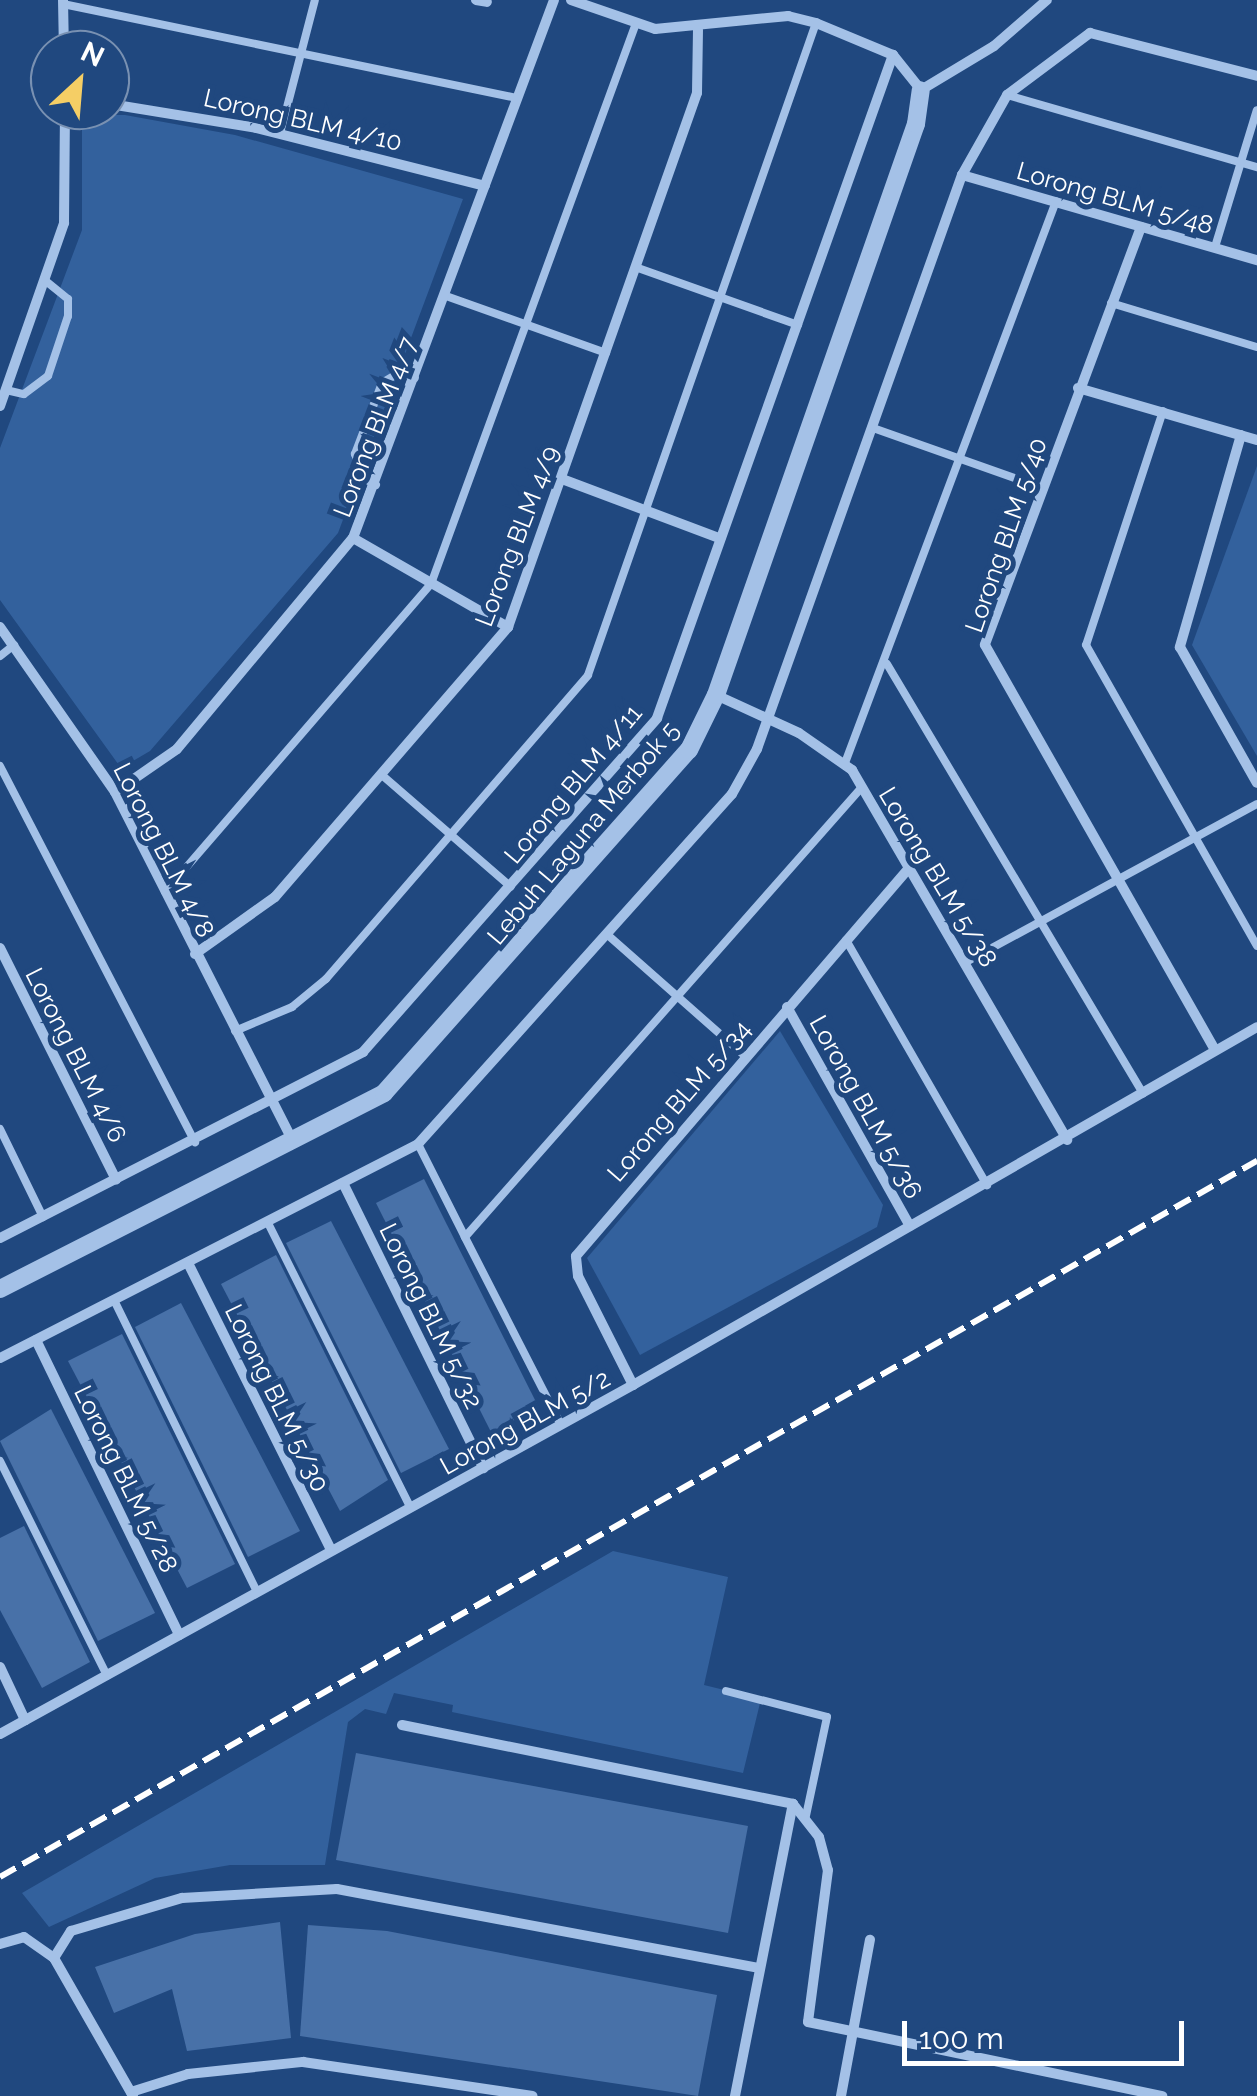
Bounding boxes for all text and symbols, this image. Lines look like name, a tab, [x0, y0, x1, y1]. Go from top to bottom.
north arrow	[30, 30, 130, 130]
text: N	[76, 35, 109, 74]
street label: Lorong BLM 4/10	[201, 83, 405, 157]
street label: Lorong BLM 5/48	[1013, 156, 1217, 240]
street label: Lorong BLM 4/7	[327, 333, 423, 521]
street label: Lorong BLM 5/40	[959, 434, 1053, 636]
street label: Lorong BLM 4/9	[469, 441, 565, 631]
street label: Lorong BLM 4/11	[498, 699, 648, 869]
street label: Lebuh Laguna Merbok 5	[481, 715, 685, 951]
street label: Lorong BLM 4/8	[107, 758, 221, 942]
street label: Lorong BLM 5/38	[872, 782, 1004, 972]
street label: Lorong BLM 4/6	[19, 963, 133, 1147]
street label: Lorong BLM 5/36	[803, 1010, 929, 1204]
street label: Lorong BLM 5/34	[601, 1014, 757, 1188]
street label: Lorong BLM 5/32	[373, 1218, 489, 1414]
street label: Lorong BLM 5/30	[219, 1299, 335, 1497]
street label: Lorong BLM 5/2	[435, 1363, 615, 1481]
street label: Lorong BLM 5/28	[68, 1381, 184, 1577]
scale bar	[907, 2001, 1190, 2063]
text: 100 m	[919, 2021, 1004, 2056]

